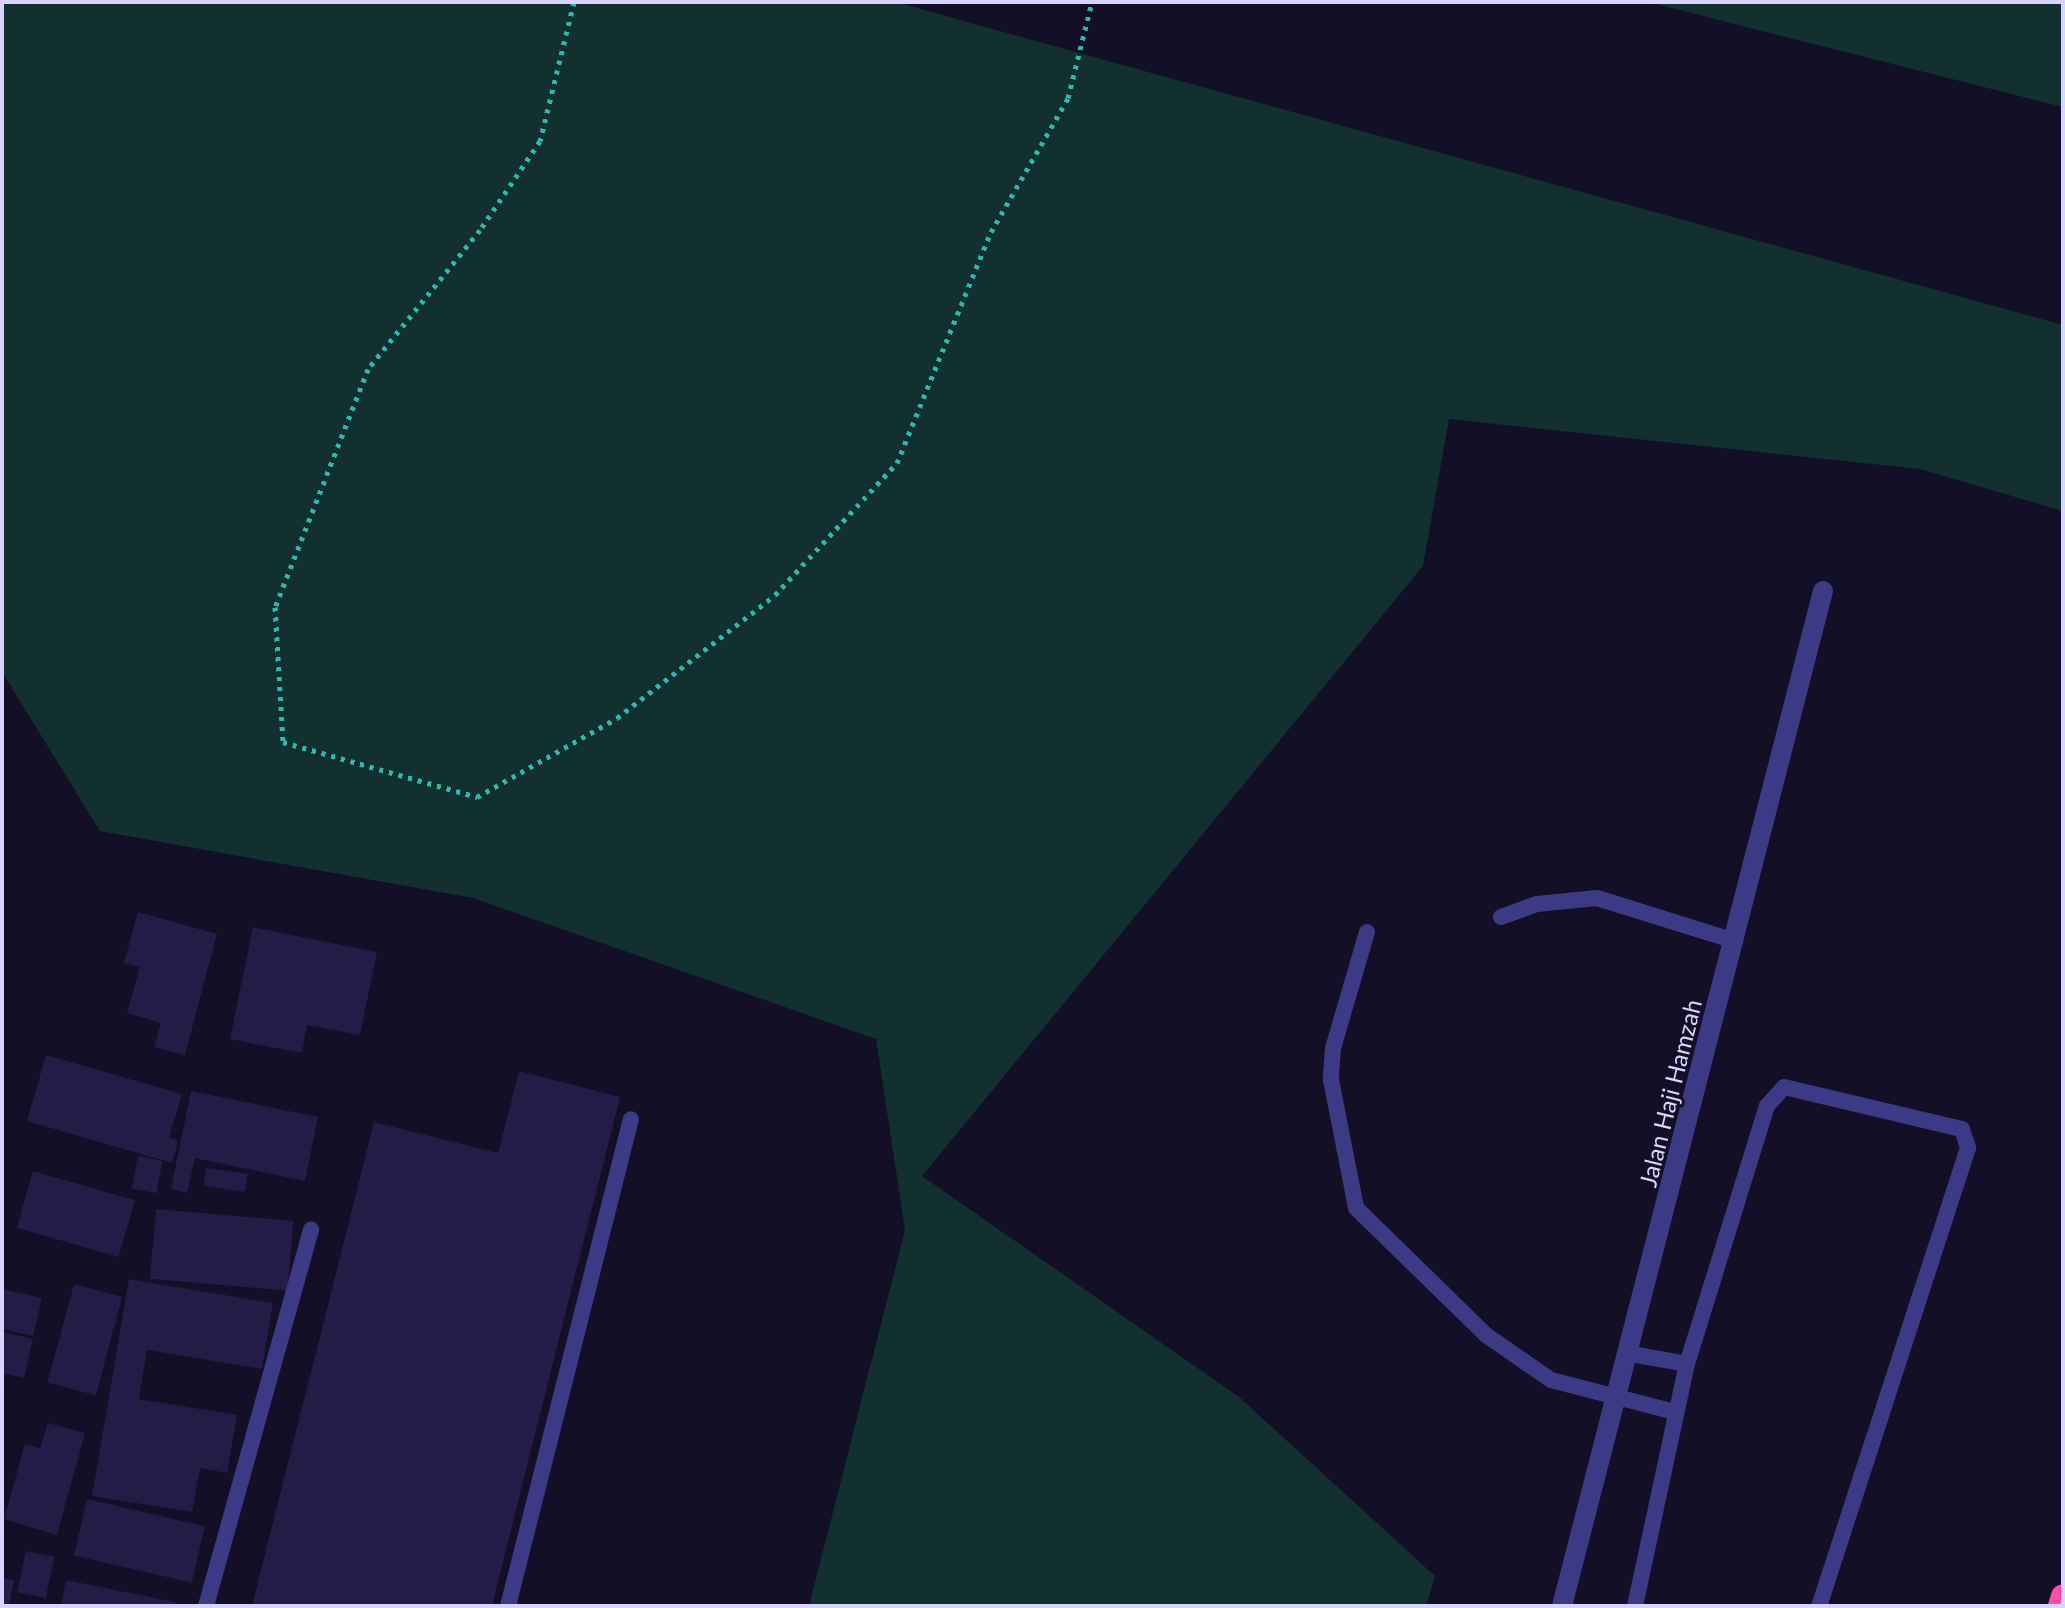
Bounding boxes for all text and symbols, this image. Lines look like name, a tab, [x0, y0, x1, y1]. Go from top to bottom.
street label: Jalan Haji Hamzah	[1633, 996, 1707, 1190]

